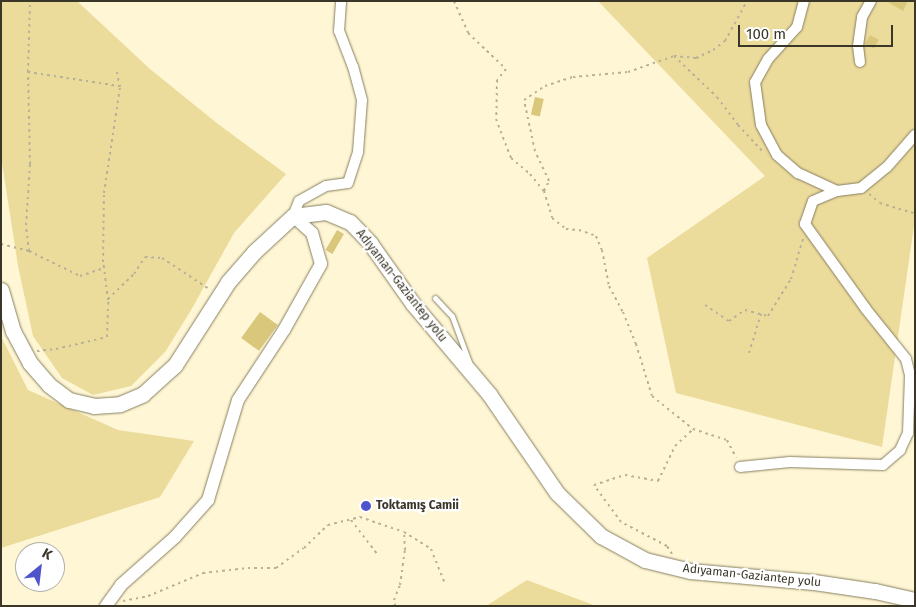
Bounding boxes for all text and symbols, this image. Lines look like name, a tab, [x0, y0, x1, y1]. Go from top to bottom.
scale bar	[741, 15, 896, 47]
text: 100 m	[746, 25, 786, 43]
street label: Adıyaman-Gaziantep yolu	[353, 227, 449, 345]
place label: Toktamış Camii	[376, 499, 459, 513]
marker: Toktamış Camii	[360, 500, 372, 512]
north arrow	[15, 542, 65, 592]
text: K	[39, 545, 55, 564]
street label: Adıyaman-Gaziantep yolu	[682, 562, 822, 590]

